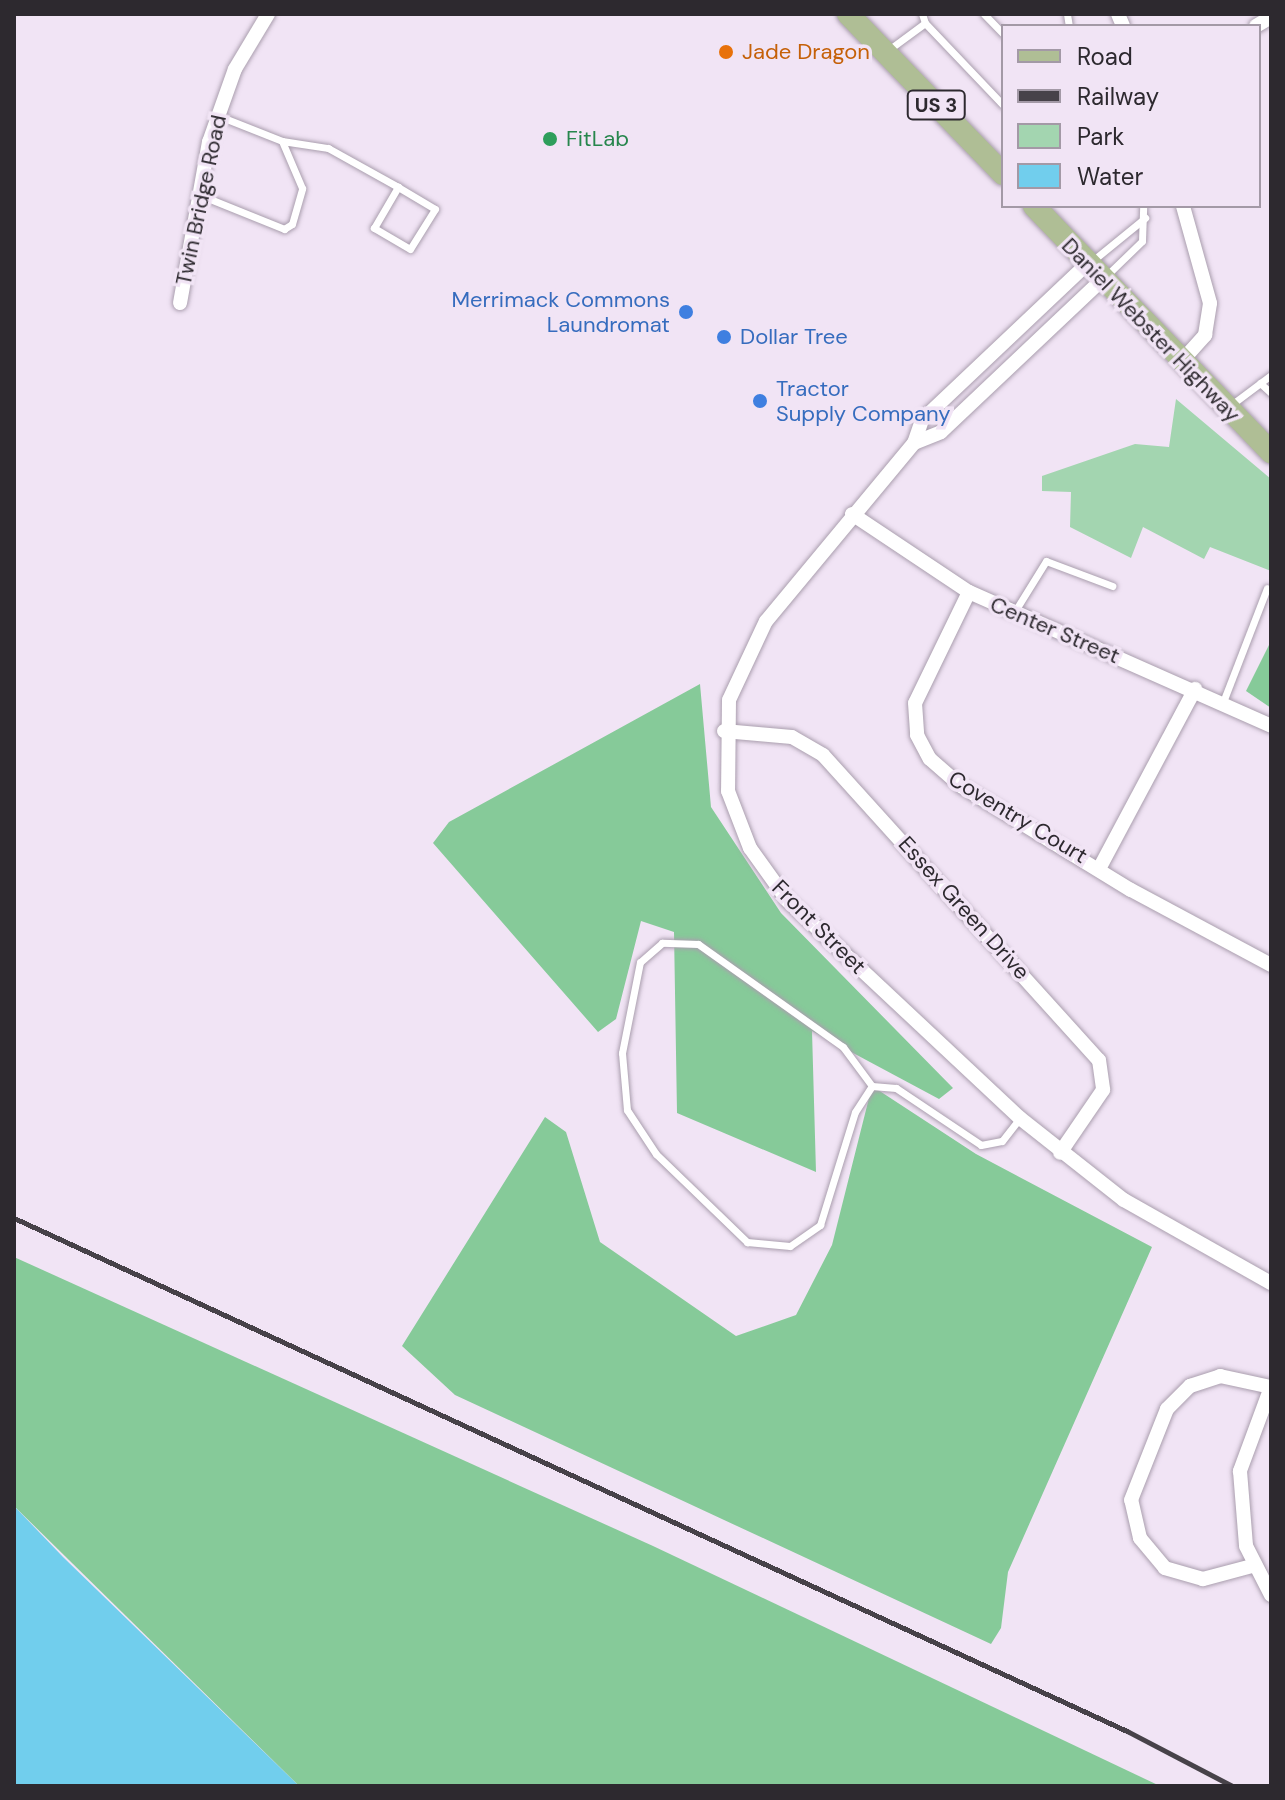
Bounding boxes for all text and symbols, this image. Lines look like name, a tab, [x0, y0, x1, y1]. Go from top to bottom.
legend	[1001, 24, 1261, 208]
place label: Jade Dragon	[742, 39, 870, 65]
text: Road	[1077, 41, 1133, 72]
marker: Jade Dragon	[717, 43, 735, 61]
text: Railway	[1077, 81, 1159, 112]
road number: US 3	[906, 89, 966, 121]
street label: Twin Bridge Road	[170, 112, 232, 288]
text: Park	[1077, 121, 1124, 152]
place label: FitLab	[566, 126, 629, 152]
marker: FitLab	[541, 130, 559, 148]
text: Water	[1077, 161, 1143, 192]
street label: Daniel Webster Highway	[1056, 233, 1246, 427]
place label: Merrimack Commons Laundromat	[452, 286, 670, 338]
marker: Merrimack Commons Laundromat	[677, 303, 695, 321]
place label: Dollar Tree	[740, 324, 848, 350]
marker: Dollar Tree	[715, 328, 733, 346]
place label: Tractor Supply Company	[776, 375, 951, 426]
marker: Tractor Supply Company	[751, 392, 769, 410]
street label: Center Street	[986, 591, 1124, 669]
street label: Coventry Court	[944, 765, 1092, 869]
street label: Essex Green Drive	[893, 831, 1035, 985]
street label: Front Street	[767, 875, 871, 979]

